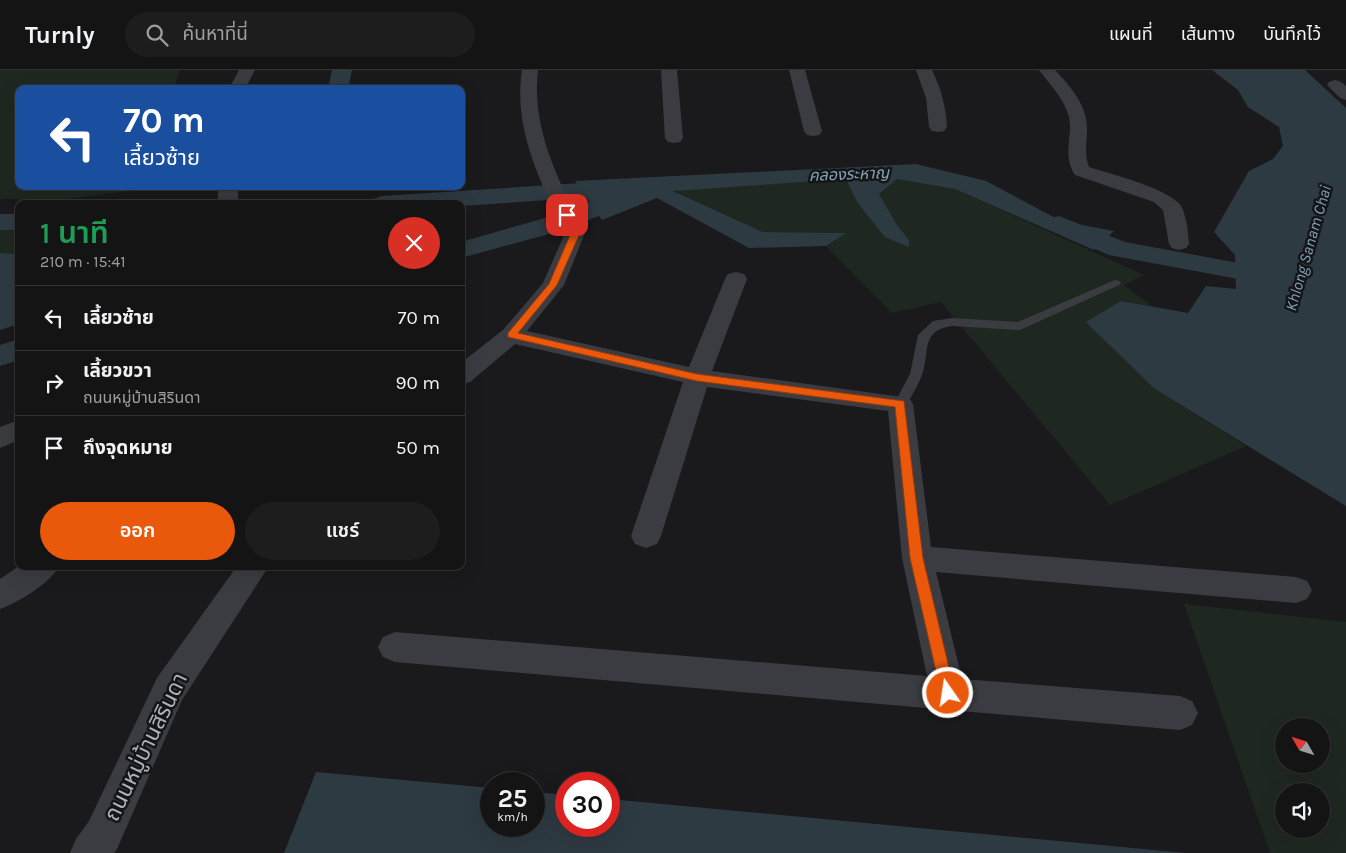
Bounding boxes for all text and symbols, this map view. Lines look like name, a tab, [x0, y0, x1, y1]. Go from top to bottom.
search box	[125, 12, 475, 57]
text: Turnly	[25, 21, 95, 49]
icon: search	[143, 21, 171, 49]
text: ค้นหาที่นี่	[183, 23, 248, 45]
text: แผนที่	[1109, 23, 1153, 45]
text: เส้นทาง	[1181, 23, 1235, 45]
text: บันทึกไว้	[1263, 23, 1321, 45]
text: 70 m	[123, 100, 205, 141]
icon: left	[40, 105, 105, 170]
text: เลี้ยวซ้าย	[123, 145, 200, 171]
water label: คลองระหาญ	[808, 163, 891, 185]
water label: Khlong Sanam Chai	[1281, 183, 1335, 313]
pin	[546, 194, 588, 236]
icon: arrive	[553, 201, 581, 229]
text: 1 นาที	[40, 215, 109, 251]
button: close	[388, 217, 440, 269]
text: 210 m · 15:41	[40, 252, 126, 271]
icon: left	[40, 304, 68, 332]
text: เลี้ยวซ้าย	[83, 307, 154, 329]
text: 70 m	[398, 307, 440, 329]
text: เลี้ยวขวา	[83, 360, 152, 382]
icon: right	[40, 369, 68, 397]
text: 90 m	[395, 372, 440, 394]
text: ถนนหมู่บ้านสิรินดา	[83, 388, 201, 407]
icon: arrive	[40, 434, 68, 462]
text: ถึงจุดหมาย	[83, 437, 173, 459]
text: 50 m	[396, 437, 440, 459]
button: ออก	[40, 502, 235, 560]
button: แชร์	[245, 502, 440, 560]
position arrow	[921, 666, 973, 718]
street label: ถนนหมู่บ้านสิรินดา	[99, 669, 193, 825]
north arrow	[1275, 718, 1330, 772]
map controls	[1275, 718, 1330, 838]
speed limit sign: 30	[555, 772, 620, 837]
button: sound	[1275, 783, 1330, 838]
text: 25	[498, 784, 527, 813]
text: km/h	[497, 810, 528, 824]

